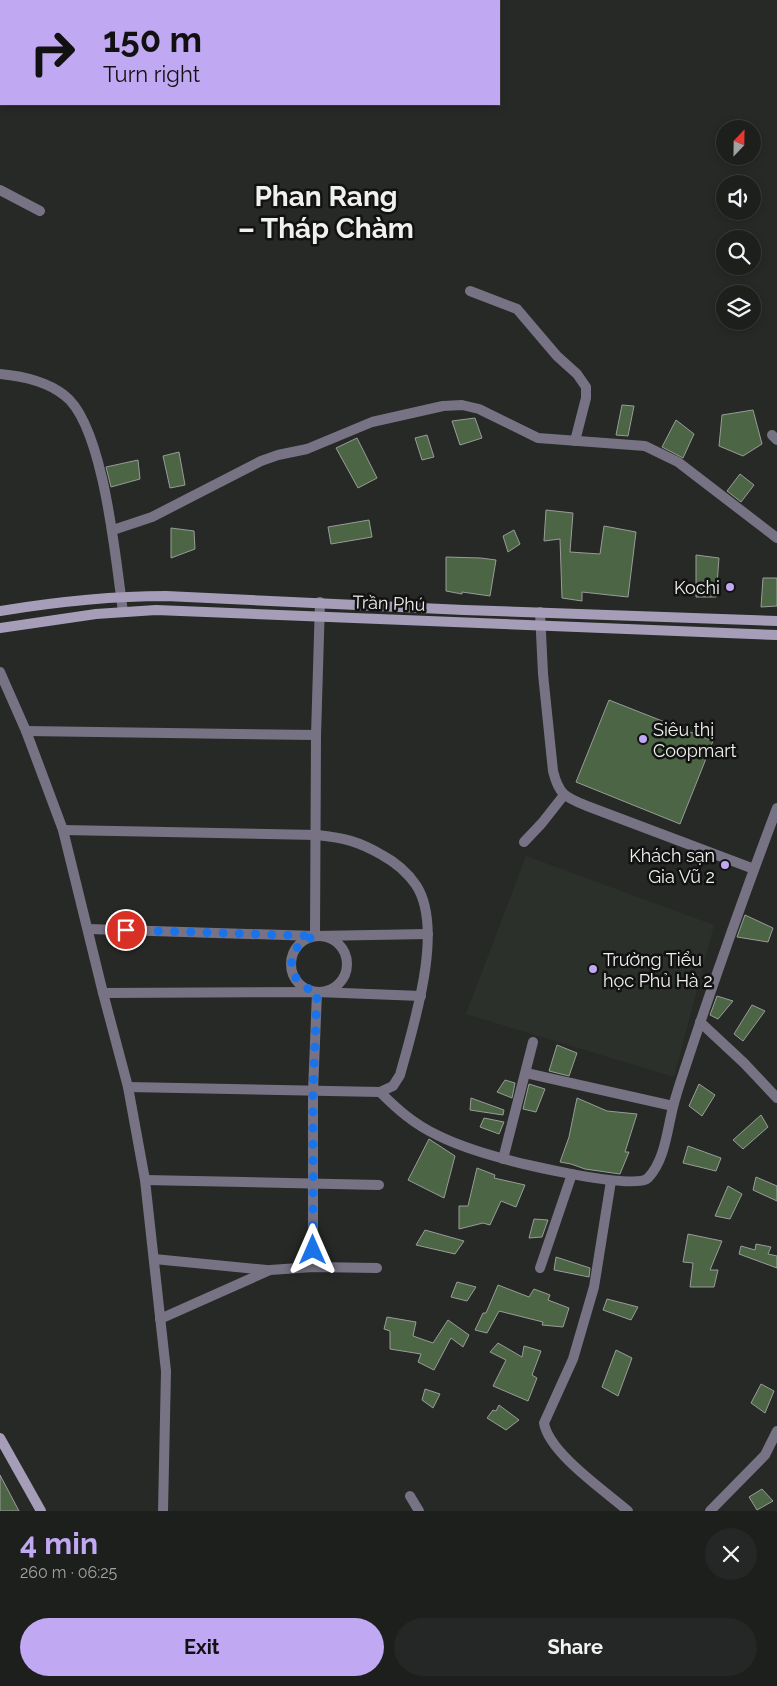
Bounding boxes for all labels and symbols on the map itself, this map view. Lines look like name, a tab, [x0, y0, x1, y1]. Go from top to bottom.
north arrow	[716, 120, 761, 165]
district label: Phan Rang – Tháp Chàm	[238, 180, 414, 245]
place label: Kochi	[674, 577, 720, 598]
marker: Kochi	[724, 581, 736, 593]
street label: Trần Phú	[352, 591, 426, 615]
place label: Siêu thị Coopmart	[653, 719, 737, 761]
marker: Siêu thị Coopmart	[637, 733, 649, 745]
place label: Khách sạn Gia Vũ 2	[629, 845, 715, 887]
marker: Khách sạn Gia Vũ 2	[719, 859, 731, 871]
pin	[105, 909, 147, 951]
place label: Trường Tiểu học Phủ Hà 2	[603, 949, 713, 991]
marker: Trường Tiểu học Phủ Hà 2	[587, 963, 599, 975]
position arrow	[286, 1223, 338, 1275]

